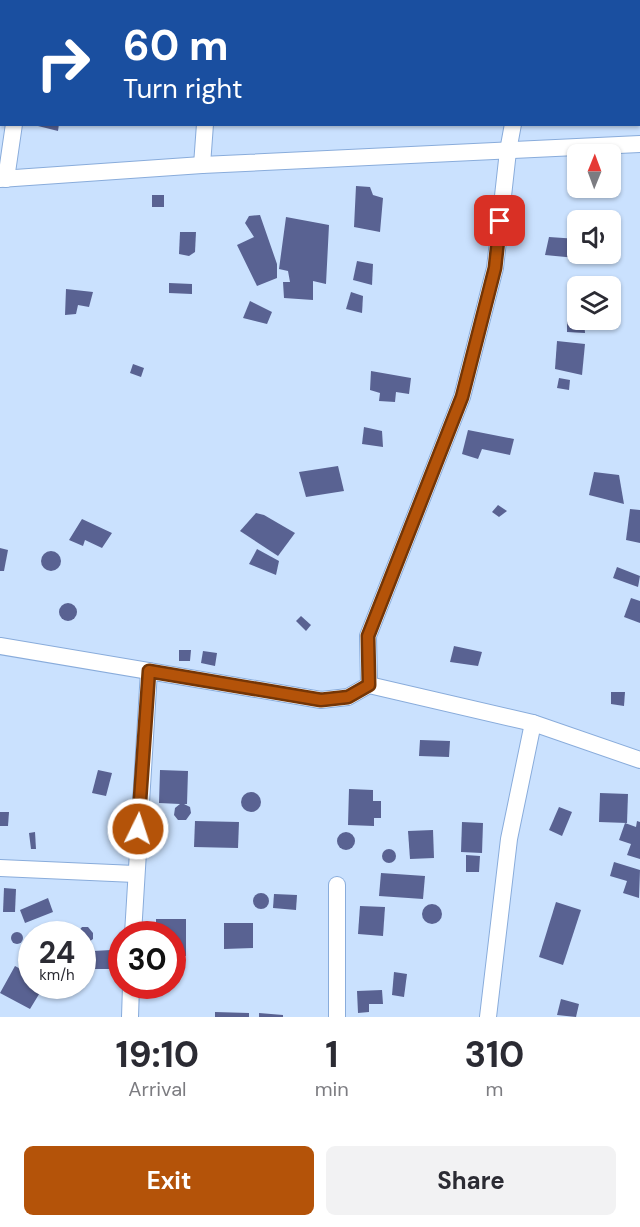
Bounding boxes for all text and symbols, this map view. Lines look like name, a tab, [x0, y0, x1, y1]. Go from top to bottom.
text: 60 m	[123, 18, 229, 73]
icon: right	[24, 24, 102, 102]
text: Turn right	[123, 71, 243, 106]
north arrow	[567, 144, 621, 198]
map controls	[567, 144, 621, 330]
pin	[474, 195, 525, 246]
icon: arrive	[483, 204, 516, 237]
button: sound	[567, 210, 621, 264]
button: layers	[567, 276, 621, 330]
position arrow	[106, 797, 170, 861]
speed limit sign: 30	[108, 921, 186, 999]
text: 24	[39, 933, 75, 972]
text: km/h	[39, 965, 75, 985]
text: 19:10	[116, 1031, 199, 1078]
text: 1	[325, 1031, 338, 1078]
text: 310	[464, 1031, 524, 1078]
text: Arrival	[128, 1076, 187, 1102]
text: min	[315, 1076, 349, 1102]
text: m	[485, 1076, 503, 1102]
button: Exit	[24, 1146, 314, 1215]
button: Share	[326, 1146, 616, 1215]

